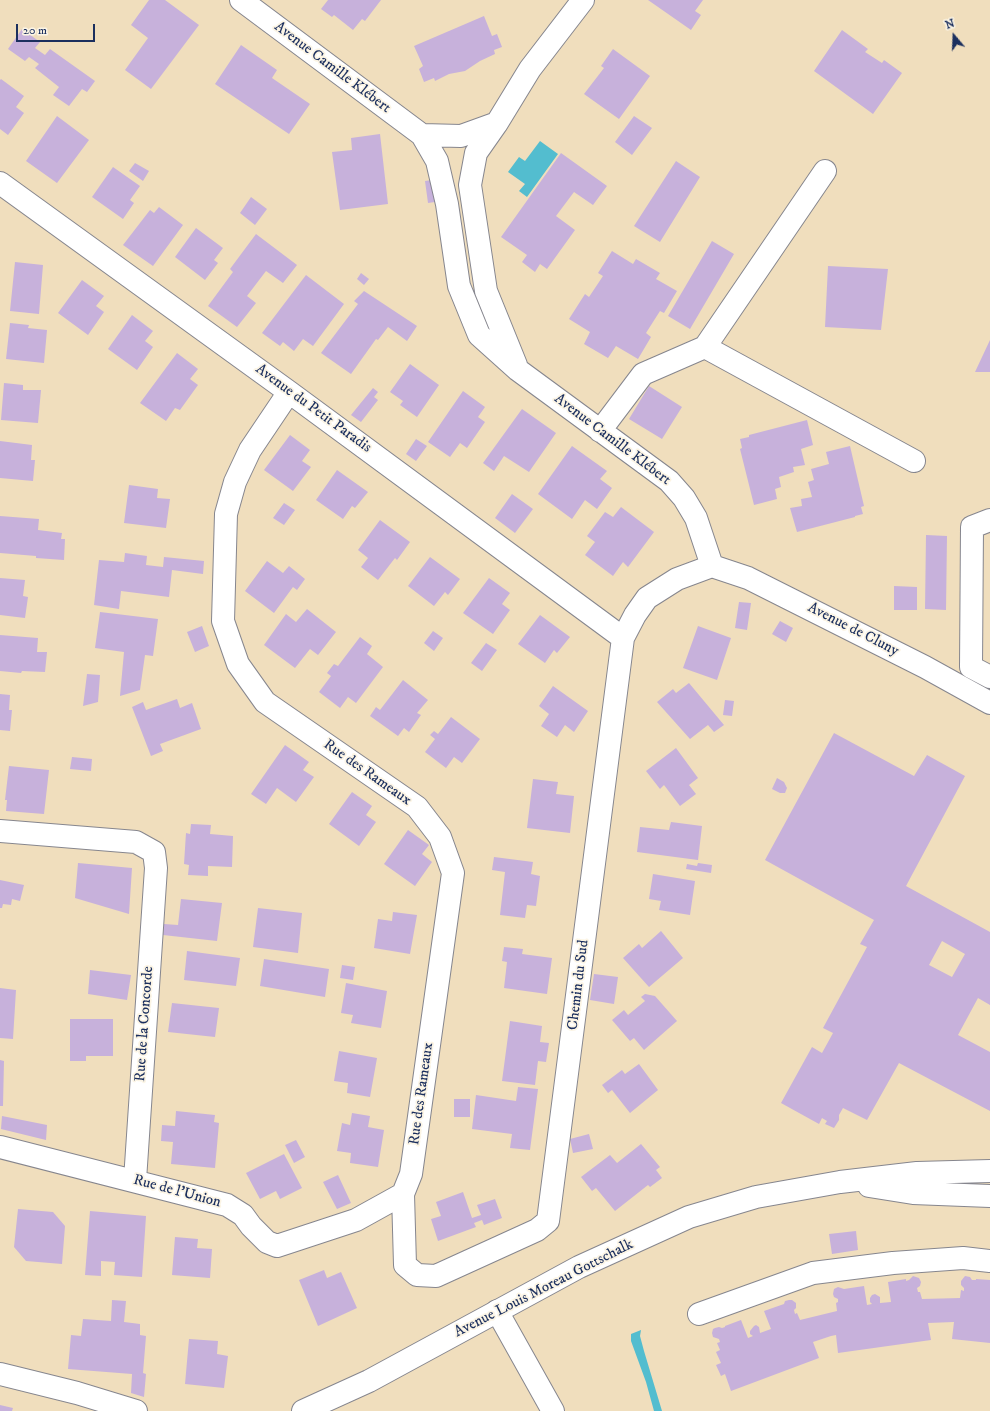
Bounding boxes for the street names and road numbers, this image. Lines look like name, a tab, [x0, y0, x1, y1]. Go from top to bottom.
street label: Avenue Camille Klébert	[270, 18, 394, 118]
street label: Avenue du Petit Paradis	[251, 361, 375, 457]
street label: Avenue Camille Klébert	[550, 390, 674, 490]
street label: Avenue de Cluny	[804, 599, 902, 661]
street label: Rue des Rameaux	[320, 736, 414, 810]
street label: Chemin du Sud	[565, 939, 593, 1031]
street label: Rue de la Concorde	[132, 966, 158, 1082]
street label: Rue des Rameaux	[406, 1042, 438, 1146]
street label: Rue de l'Union	[131, 1172, 223, 1212]
street label: Avenue Louis Moreau Gottschalk	[452, 1236, 636, 1342]

